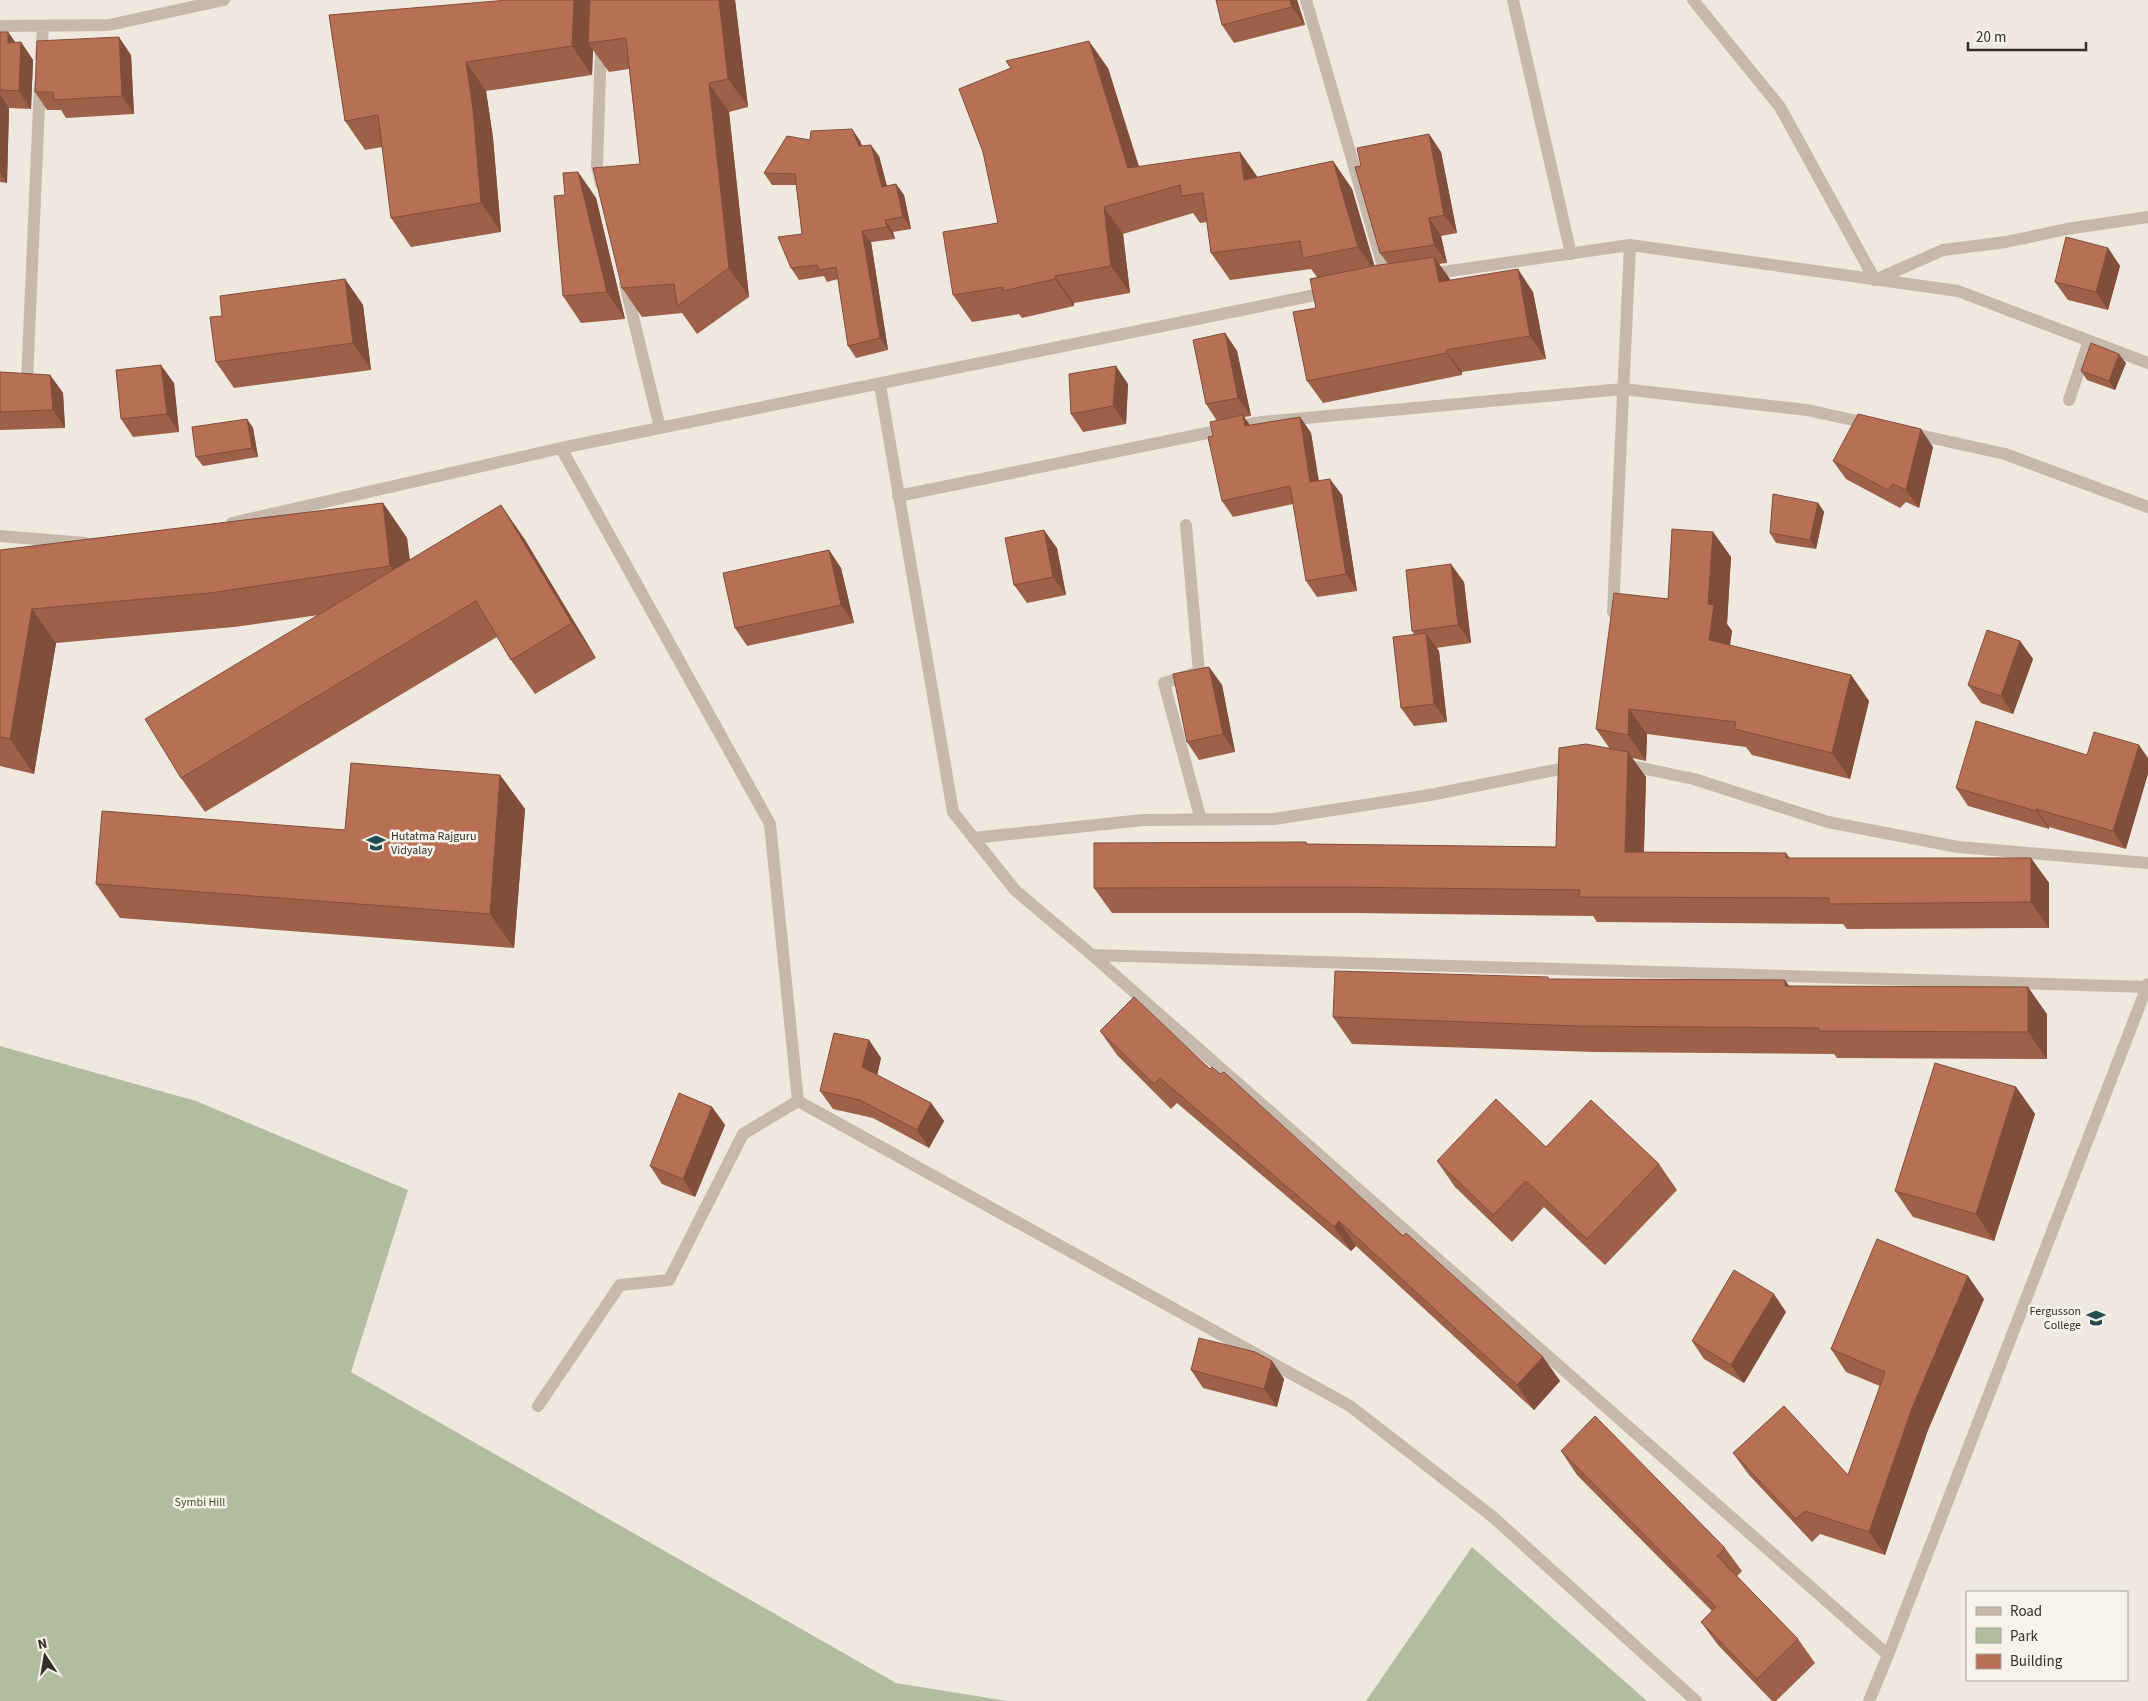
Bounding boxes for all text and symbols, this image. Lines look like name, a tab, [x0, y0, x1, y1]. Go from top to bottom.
scale bar	[1968, 20, 2086, 52]
text: 20 m	[1976, 27, 2006, 48]
place label: Hutatma Rajguru Vidyalay	[391, 828, 477, 859]
school or university icon: Hutatma Rajguru Vidyalay	[365, 832, 387, 854]
place label: Fergusson College	[2030, 1303, 2081, 1334]
school or university icon: Fergusson College	[2085, 1307, 2107, 1329]
park label: Symbi Hill	[175, 1494, 225, 1511]
legend	[1966, 1591, 2128, 1681]
text: Road	[2010, 1601, 2042, 1622]
text: Park	[2010, 1626, 2039, 1647]
north arrow	[20, 1631, 70, 1681]
text: N	[36, 1634, 49, 1655]
text: Building	[2010, 1651, 2063, 1672]

